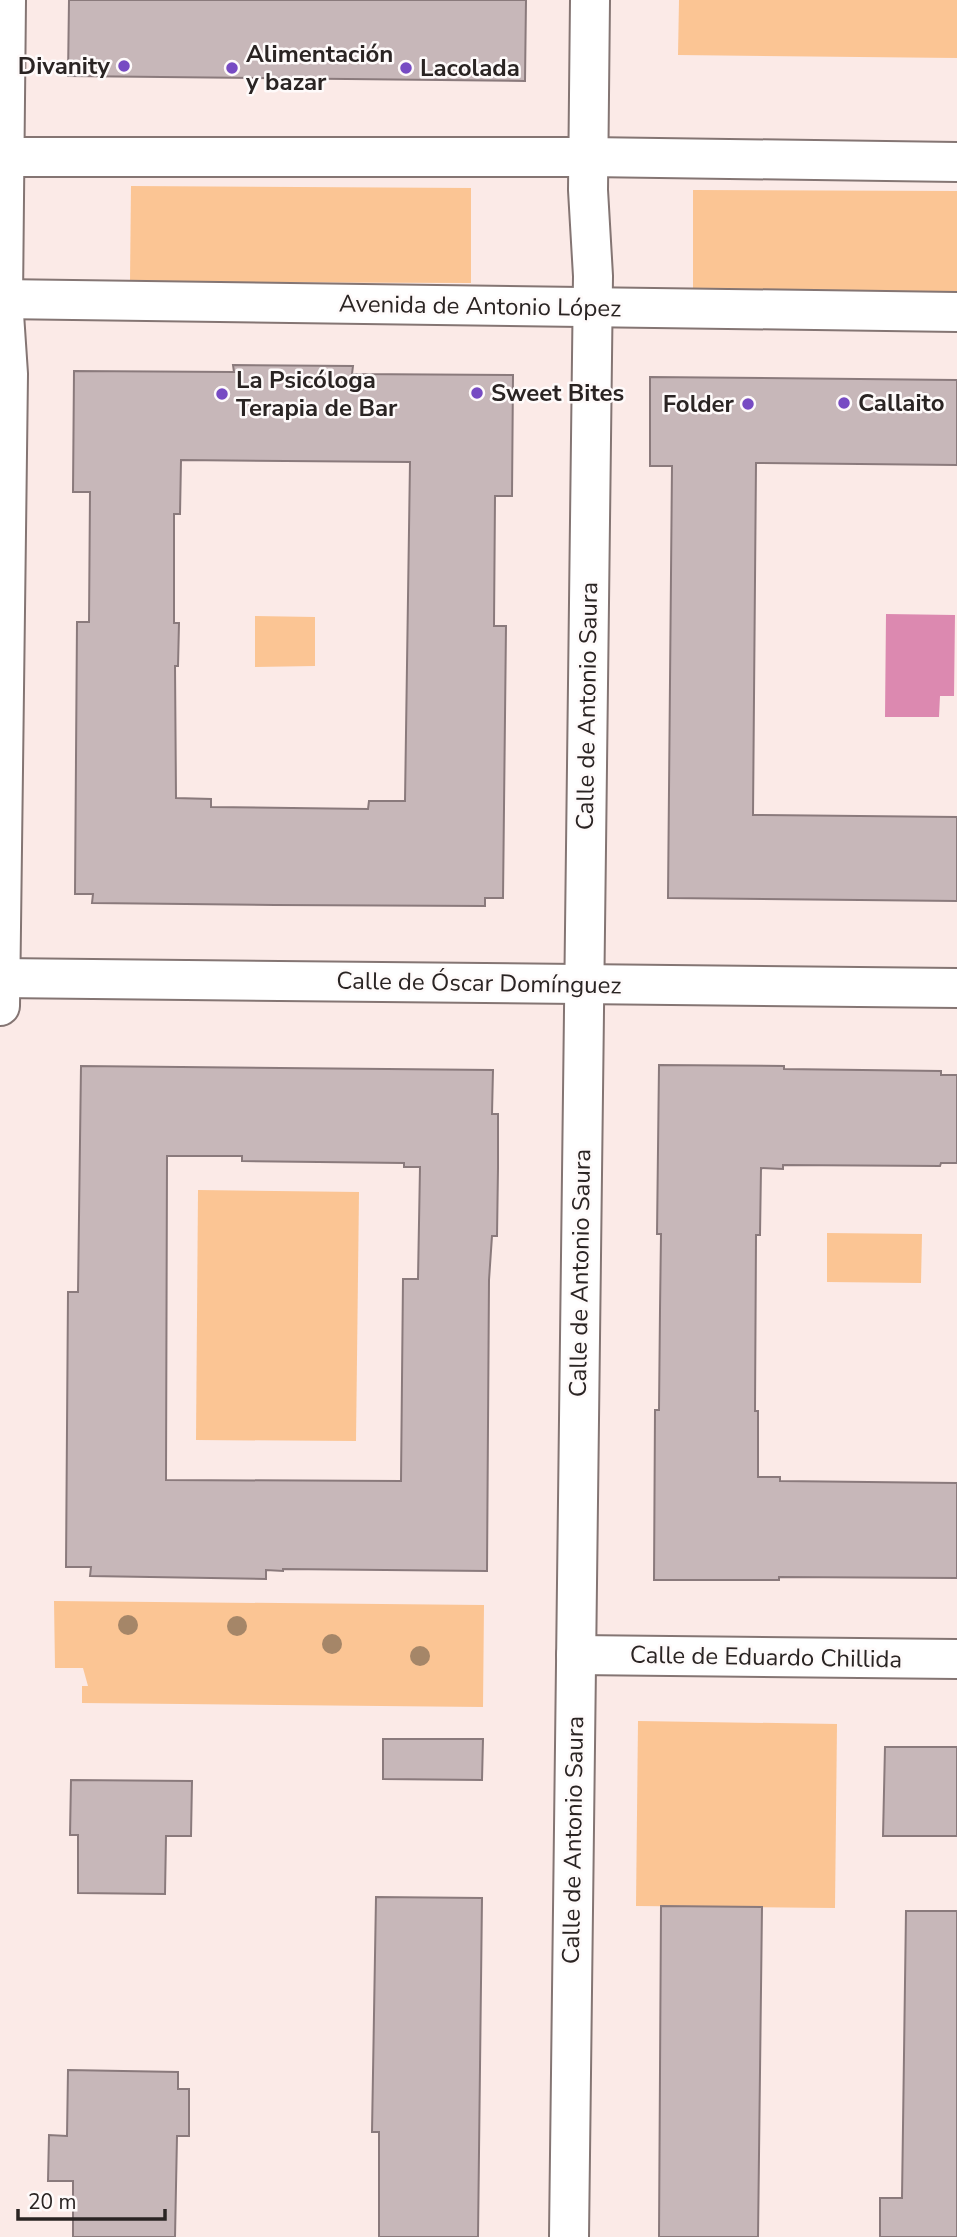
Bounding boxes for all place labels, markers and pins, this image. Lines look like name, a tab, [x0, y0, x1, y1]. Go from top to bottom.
place label: Alimentación y bazar	[245, 38, 393, 98]
place label: Divanity	[18, 50, 110, 82]
place label: Lacolada	[420, 52, 520, 84]
marker: Divanity	[116, 58, 132, 74]
marker: Alimentación y bazar	[224, 60, 240, 76]
marker: Lacolada	[398, 60, 414, 76]
place label: La Psicóloga Terapia de Bar	[236, 364, 398, 424]
place label: Sweet Bites	[491, 377, 624, 409]
marker: Sweet Bites	[469, 385, 485, 401]
marker: La Psicóloga Terapia de Bar	[214, 386, 230, 402]
place label: Callaito	[858, 387, 944, 419]
place label: Folder	[663, 388, 735, 420]
marker: Callaito	[836, 395, 852, 411]
marker: Folder	[740, 396, 756, 412]

